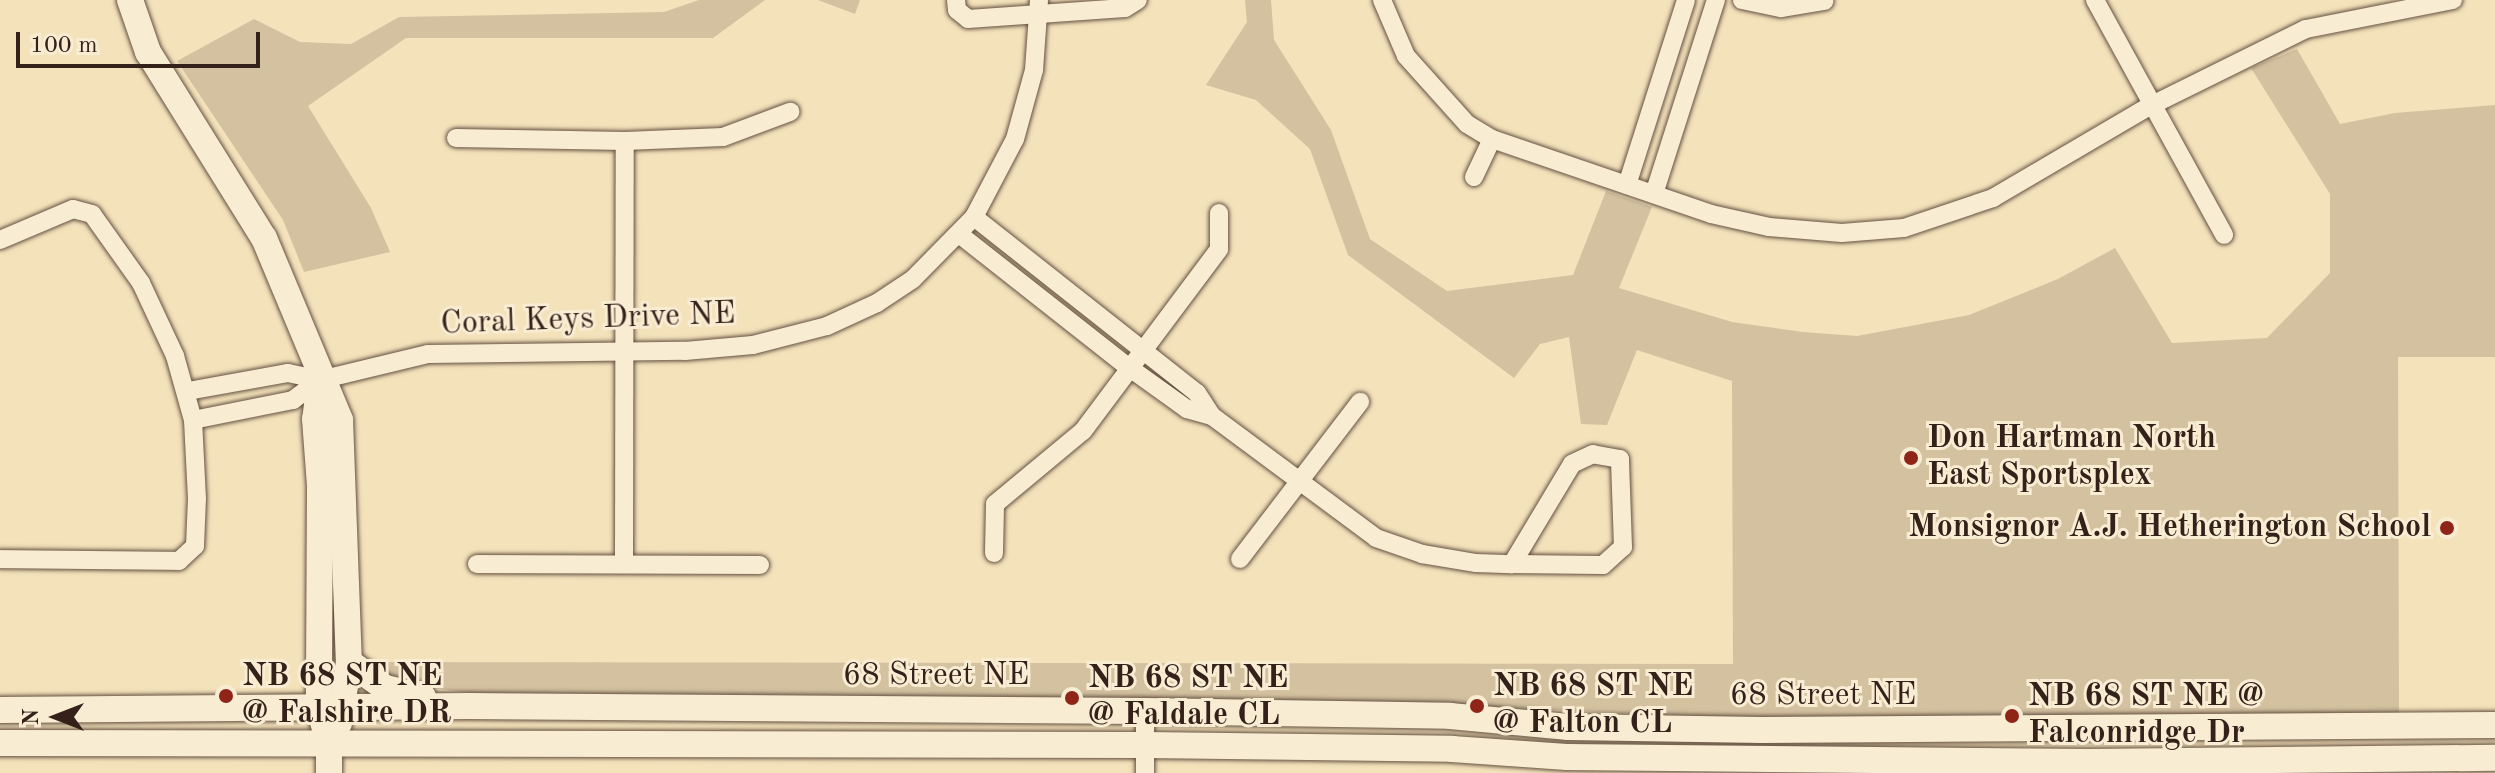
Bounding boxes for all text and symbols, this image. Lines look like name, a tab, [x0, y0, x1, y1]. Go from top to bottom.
scale bar	[20, 16, 264, 66]
text: 100 m	[30, 34, 98, 58]
street label: Coral Keys Drive NE	[440, 296, 736, 344]
place label: Don Hartman North East Sportsplex	[1927, 421, 2216, 496]
marker: Don Hartman North East Sportsplex	[1902, 449, 1920, 467]
place label: Monsignor A.J. Hetherington School	[1908, 509, 2431, 547]
marker: Monsignor A.J. Hetherington School	[2438, 519, 2456, 537]
street label: 68 Street NE	[843, 657, 1029, 695]
place label: NB 68 ST NE @ Falshire DR	[242, 659, 451, 734]
place label: NB 68 ST NE @ Faldale CL	[1088, 661, 1288, 736]
place label: NB 68 ST NE @ Falton CL	[1493, 669, 1693, 744]
north arrow	[16, 677, 96, 757]
street label: 68 Street NE	[1730, 677, 1916, 715]
place label: NB 68 ST NE @ Falconridge Dr	[2028, 679, 2264, 754]
marker: NB 68 ST NE @ Falshire DR	[217, 687, 235, 705]
marker: NB 68 ST NE @ Faldale CL	[1063, 689, 1081, 707]
marker: NB 68 ST NE @ Falton CL	[1468, 697, 1486, 715]
marker: NB 68 ST NE @ Falconridge Dr	[2003, 707, 2021, 725]
text: N	[21, 709, 43, 725]

